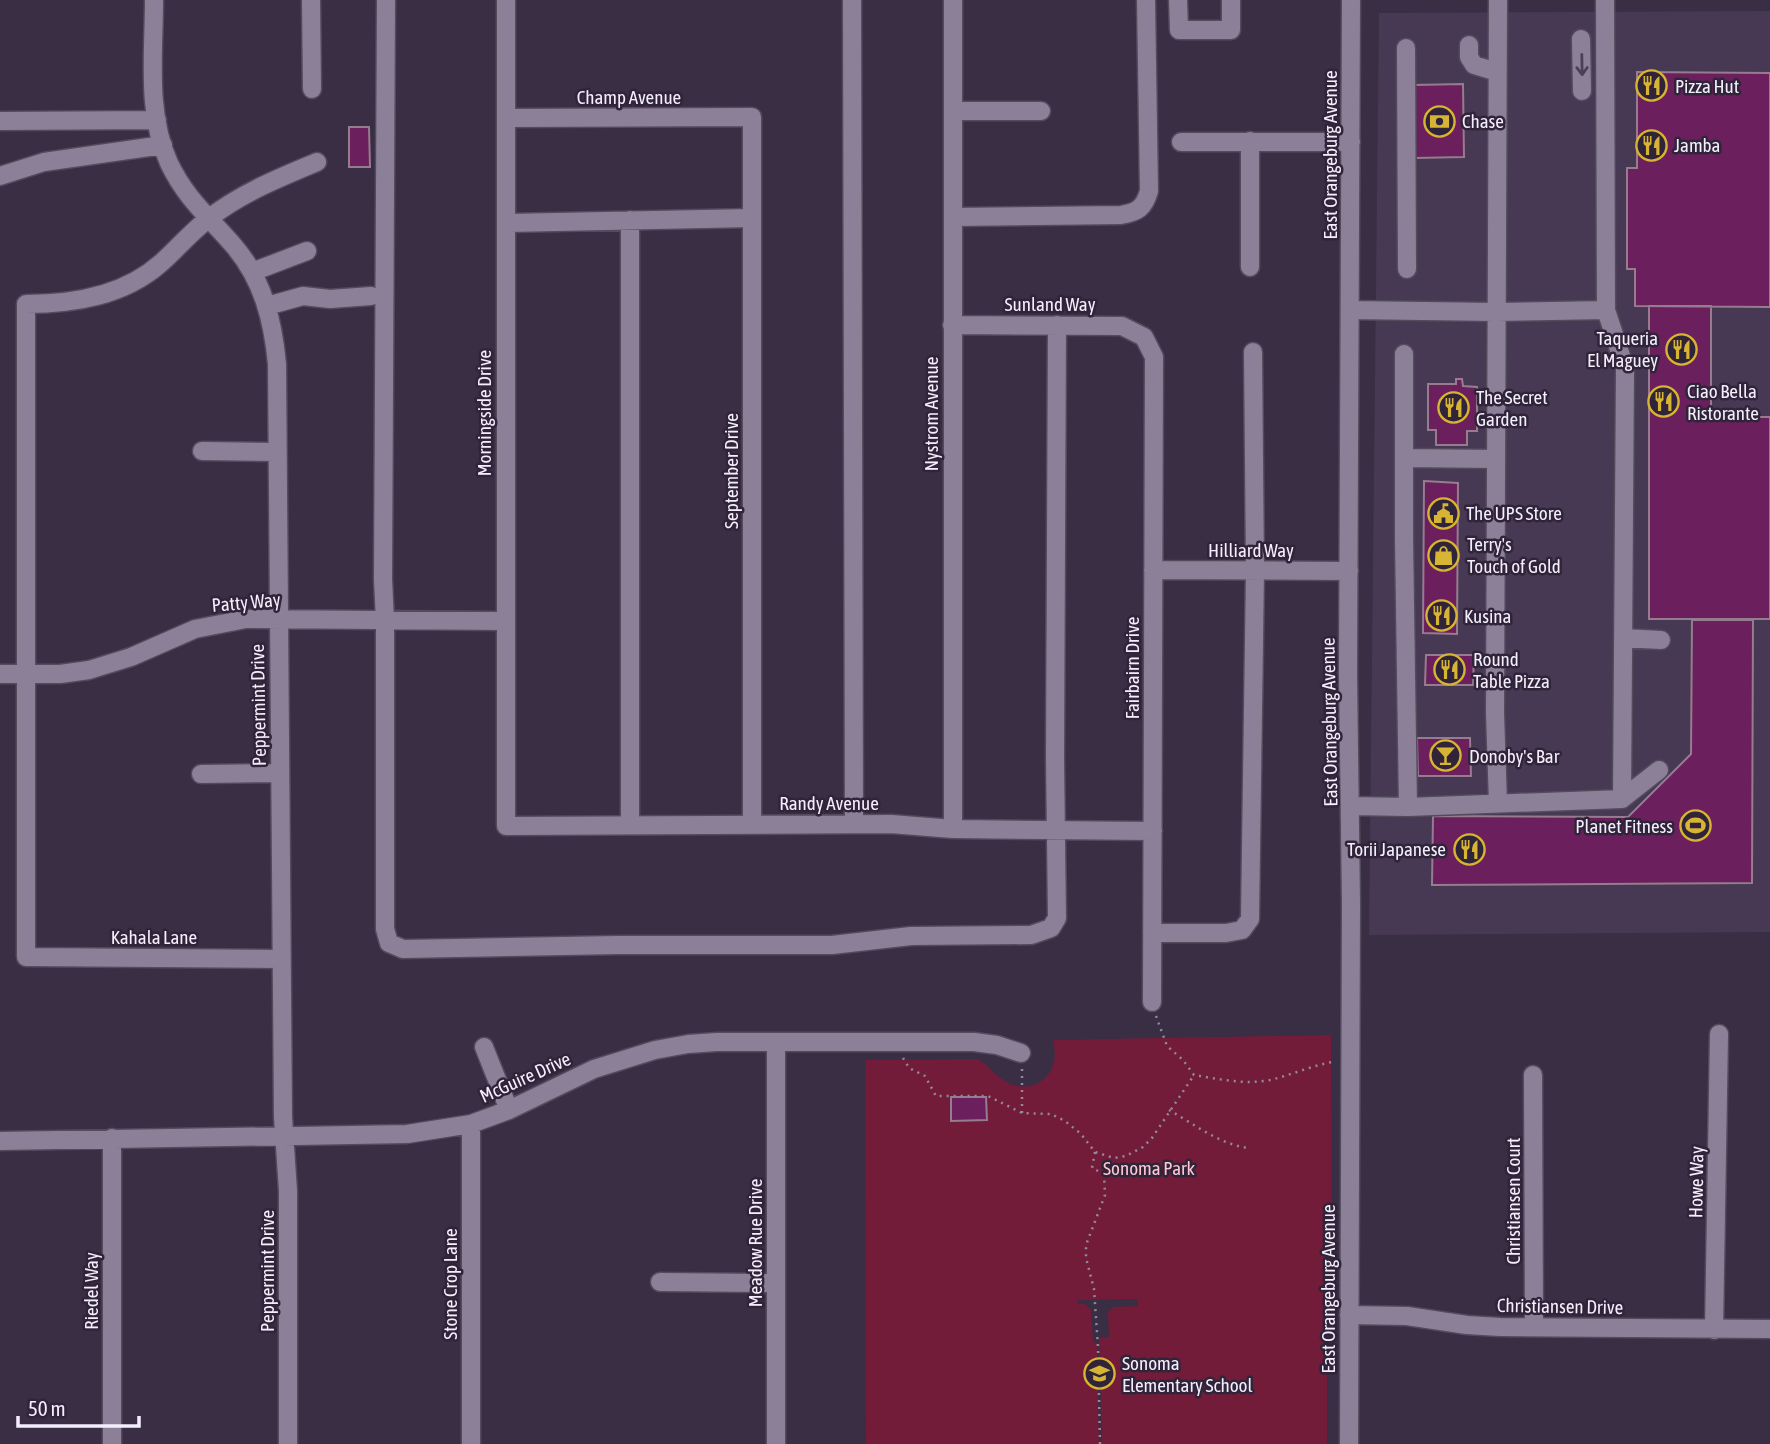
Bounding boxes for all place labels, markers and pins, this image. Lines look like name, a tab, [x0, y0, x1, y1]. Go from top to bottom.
restaurant icon: Pizza Hut	[1635, 69, 1669, 103]
place label: Pizza Hut	[1675, 75, 1739, 97]
bank icon: Chase	[1422, 104, 1456, 138]
place label: Chase	[1462, 110, 1504, 132]
restaurant icon: Jamba	[1634, 128, 1668, 162]
place label: Jamba	[1674, 134, 1720, 156]
place label: Taqueria El Maguey	[1587, 327, 1658, 371]
restaurant icon: Taqueria El Maguey	[1664, 332, 1698, 366]
place label: Ciao Bella Ristorante	[1687, 380, 1759, 424]
restaurant icon: Ciao Bella Ristorante	[1647, 385, 1681, 419]
place label: The Secret Garden	[1476, 386, 1548, 430]
restaurant icon: The Secret Garden	[1436, 391, 1470, 425]
public building icon: The UPS Store	[1426, 496, 1460, 530]
place label: The UPS Store	[1466, 502, 1562, 524]
place label: Terry's Touch of Gold	[1467, 533, 1561, 577]
shop icon: Terry's Touch of Gold	[1427, 538, 1461, 572]
restaurant icon: Kusina	[1424, 599, 1458, 633]
place label: Kusina	[1464, 605, 1511, 627]
place label: Round Table Pizza	[1473, 648, 1550, 692]
restaurant icon: Round Table Pizza	[1433, 653, 1467, 687]
bar icon: Donoby's Bar	[1429, 739, 1463, 773]
place label: Donoby's Bar	[1469, 745, 1560, 767]
sports icon: Planet Fitness	[1679, 809, 1713, 843]
place label: Planet Fitness	[1575, 815, 1673, 837]
restaurant icon: Torii Japanese	[1452, 832, 1486, 866]
place label: Torii Japanese	[1347, 838, 1446, 860]
place label: Sonoma Elementary School	[1122, 1352, 1253, 1396]
school or university icon: Sonoma Elementary School	[1082, 1357, 1116, 1391]

